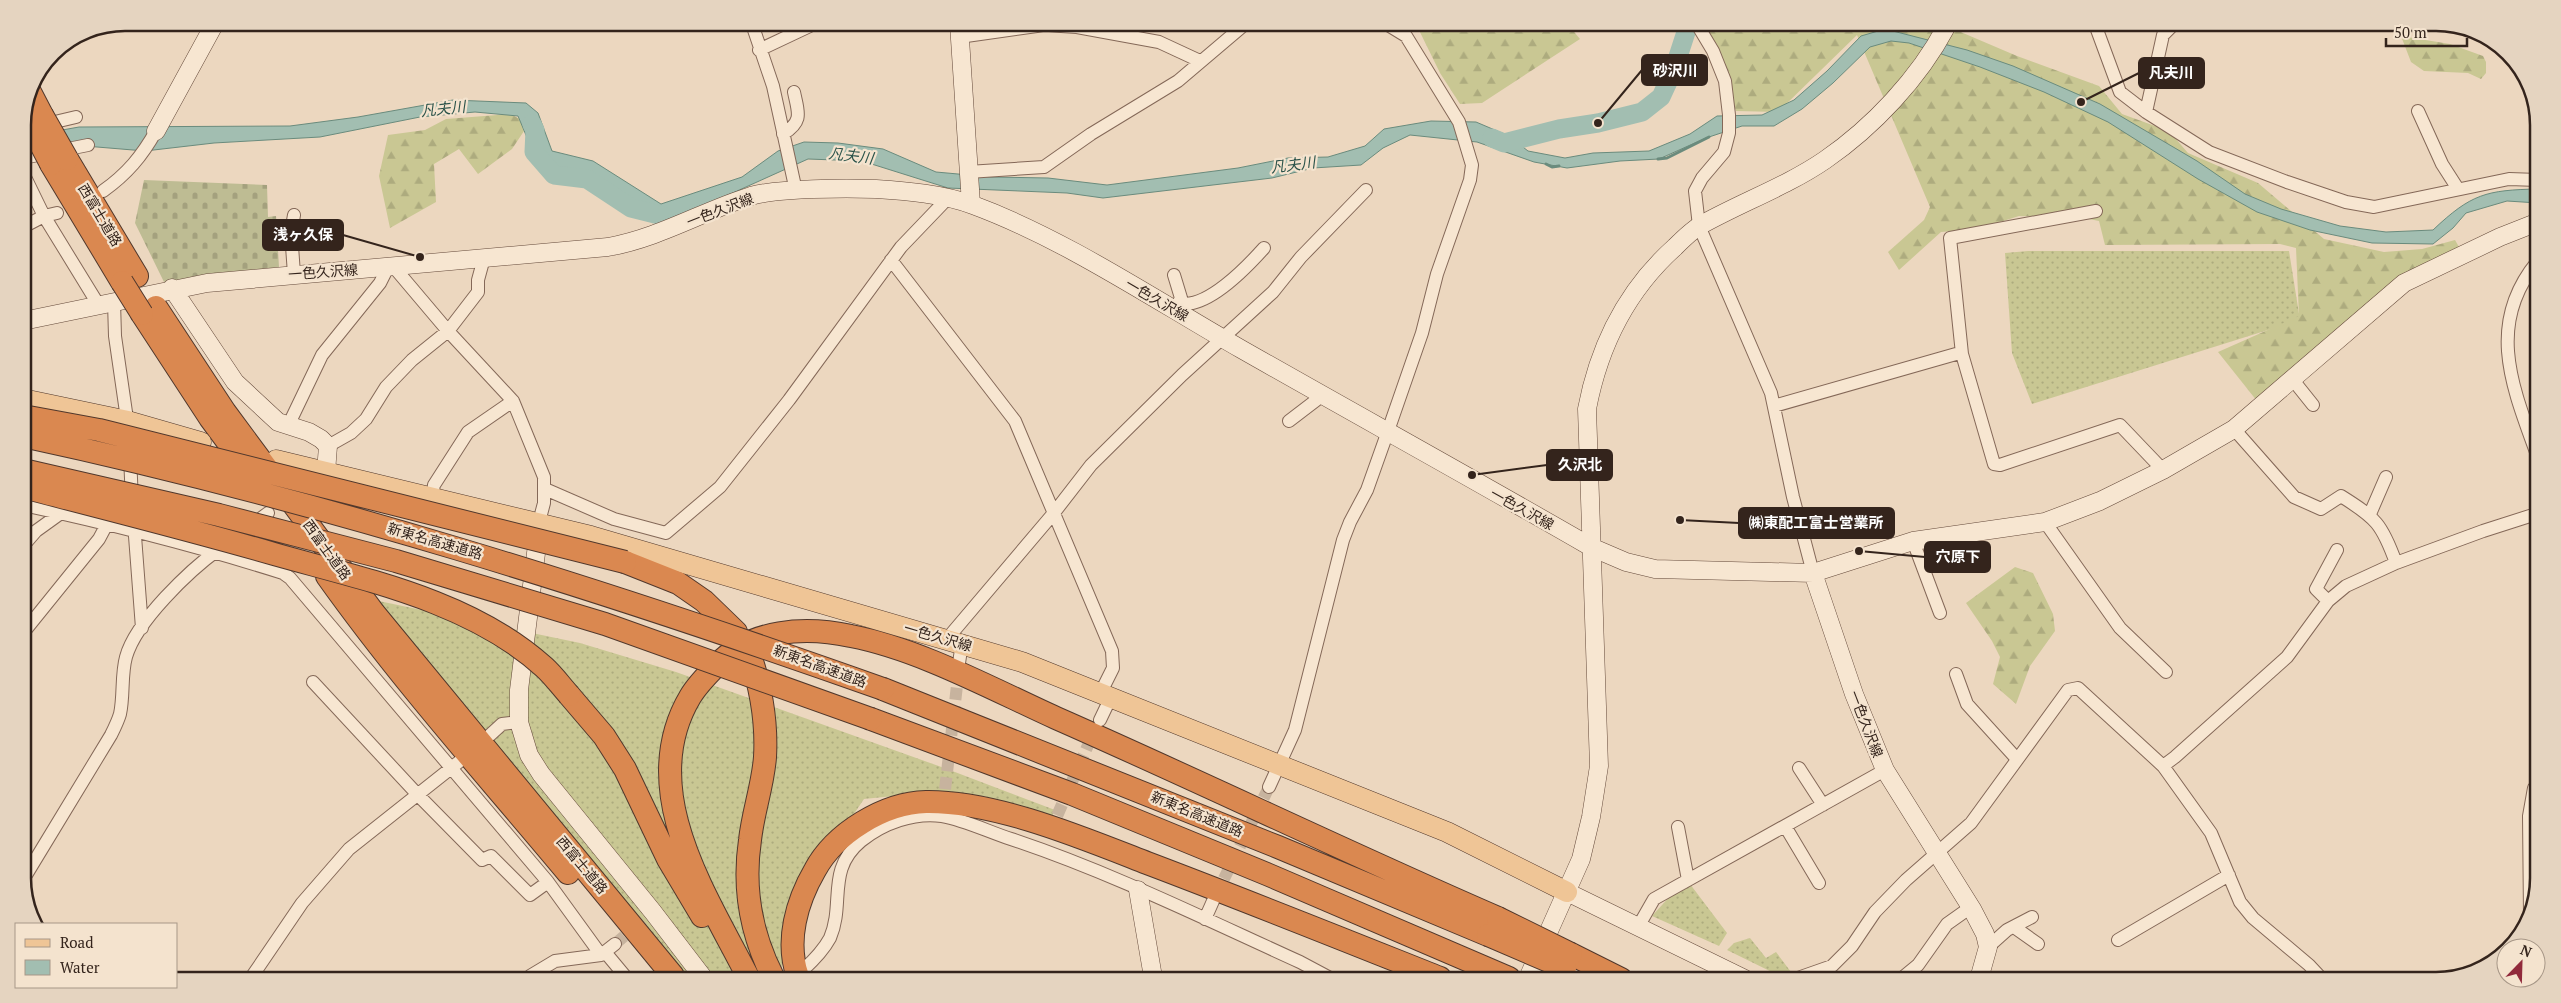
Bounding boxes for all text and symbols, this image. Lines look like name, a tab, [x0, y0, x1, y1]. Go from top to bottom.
scale bar	[2386, 15, 2467, 47]
text: 50 m	[2394, 22, 2427, 42]
callout: 砂沢川	[1642, 55, 1707, 85]
callout: 凡夫川	[2139, 58, 2204, 88]
text: 砂沢川	[1652, 60, 1698, 80]
text: 凡夫川	[2148, 62, 2194, 82]
water label: 凡夫川	[419, 96, 468, 120]
water label: 凡夫川	[828, 142, 877, 168]
water label: 凡夫川	[1269, 151, 1318, 177]
street label: 西富士道路	[74, 180, 127, 250]
street label: 一色久沢線	[684, 188, 756, 231]
callout: 浅ヶ久保	[263, 220, 343, 250]
text: 浅ヶ久保	[273, 224, 334, 244]
street label: 一色久沢線	[287, 260, 359, 283]
street label: 一色久沢線	[1122, 274, 1192, 325]
callout: 久沢北	[1547, 450, 1612, 480]
text: 久沢北	[1557, 454, 1603, 474]
street label: 一色久沢線	[1487, 483, 1557, 534]
callout: ㈱東配工富士営業所	[1739, 508, 1894, 538]
text: ㈱東配工富士営業所	[1748, 512, 1884, 532]
street label: 西富士道路	[299, 516, 356, 584]
street label: 新東名高速道路	[385, 518, 485, 563]
callout: 穴原下	[1925, 542, 1990, 572]
text: 穴原下	[1935, 546, 1981, 566]
street label: 一色久沢線	[902, 618, 974, 655]
street label: 新東名高速道路	[771, 640, 869, 691]
street label: 一色久沢線	[1845, 688, 1888, 760]
street label: 新東名高速道路	[1148, 786, 1246, 841]
street label: 西富士道路	[553, 832, 612, 898]
legend	[15, 923, 178, 988]
text: Road	[60, 932, 93, 952]
north arrow	[2496, 938, 2546, 988]
text: N	[2518, 940, 2535, 962]
text: Water	[60, 957, 100, 977]

